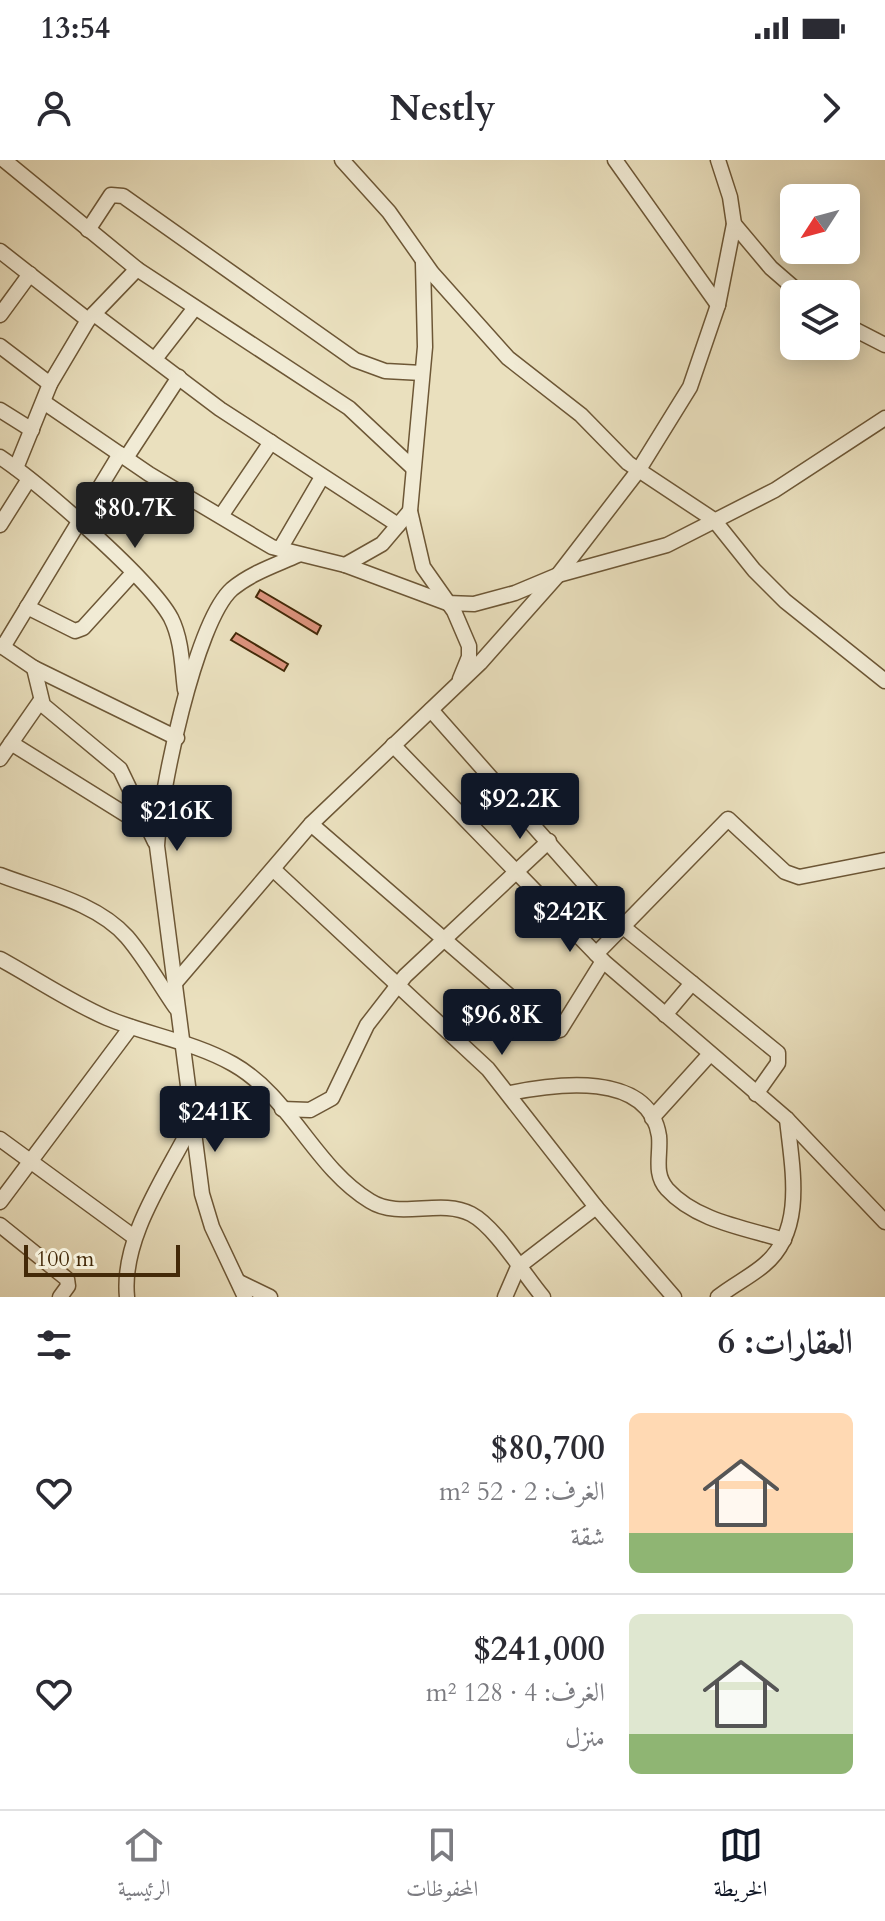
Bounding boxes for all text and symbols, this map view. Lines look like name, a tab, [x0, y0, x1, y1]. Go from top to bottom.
text: 13:54	[40, 8, 110, 49]
text: Nestly	[389, 84, 496, 133]
icon: person	[32, 86, 76, 130]
icon: forward	[809, 86, 853, 130]
north arrow	[780, 184, 860, 264]
map controls	[780, 184, 860, 360]
button: layers	[780, 280, 860, 360]
pin: $80.7K	[70, 482, 200, 550]
text: $80.7K	[94, 490, 176, 525]
pin: $92.2K	[455, 773, 585, 841]
text: $92.2K	[479, 781, 561, 816]
pin: $216K	[121, 785, 233, 853]
text: $216K	[140, 793, 214, 828]
pin: $242K	[514, 886, 626, 954]
text: $242K	[533, 894, 607, 929]
pin: $96.8K	[437, 989, 567, 1057]
text: $96.8K	[461, 997, 543, 1032]
pin: $241K	[159, 1086, 271, 1154]
text: $241K	[178, 1094, 252, 1129]
scale bar	[24, 1241, 180, 1277]
text: 100 m	[36, 1244, 94, 1274]
text: العقارات: 6	[718, 1319, 853, 1365]
icon: filters	[32, 1323, 76, 1367]
text: $80,700	[491, 1425, 605, 1471]
icon: home	[693, 1445, 789, 1541]
icon: heart	[32, 1471, 76, 1515]
text: الغرف: 2 · 52 m²	[439, 1474, 605, 1509]
text: شقة	[571, 1519, 605, 1554]
text: $241,000	[473, 1626, 605, 1672]
icon: home	[693, 1646, 789, 1742]
icon: heart	[32, 1672, 76, 1716]
text: الغرف: 4 · 128 m²	[426, 1675, 605, 1710]
text: منزل	[565, 1720, 605, 1755]
tab: الرئيسية	[118, 1823, 171, 1910]
tab: المحفوظات	[406, 1823, 478, 1910]
tab: الخريطة	[714, 1823, 767, 1910]

